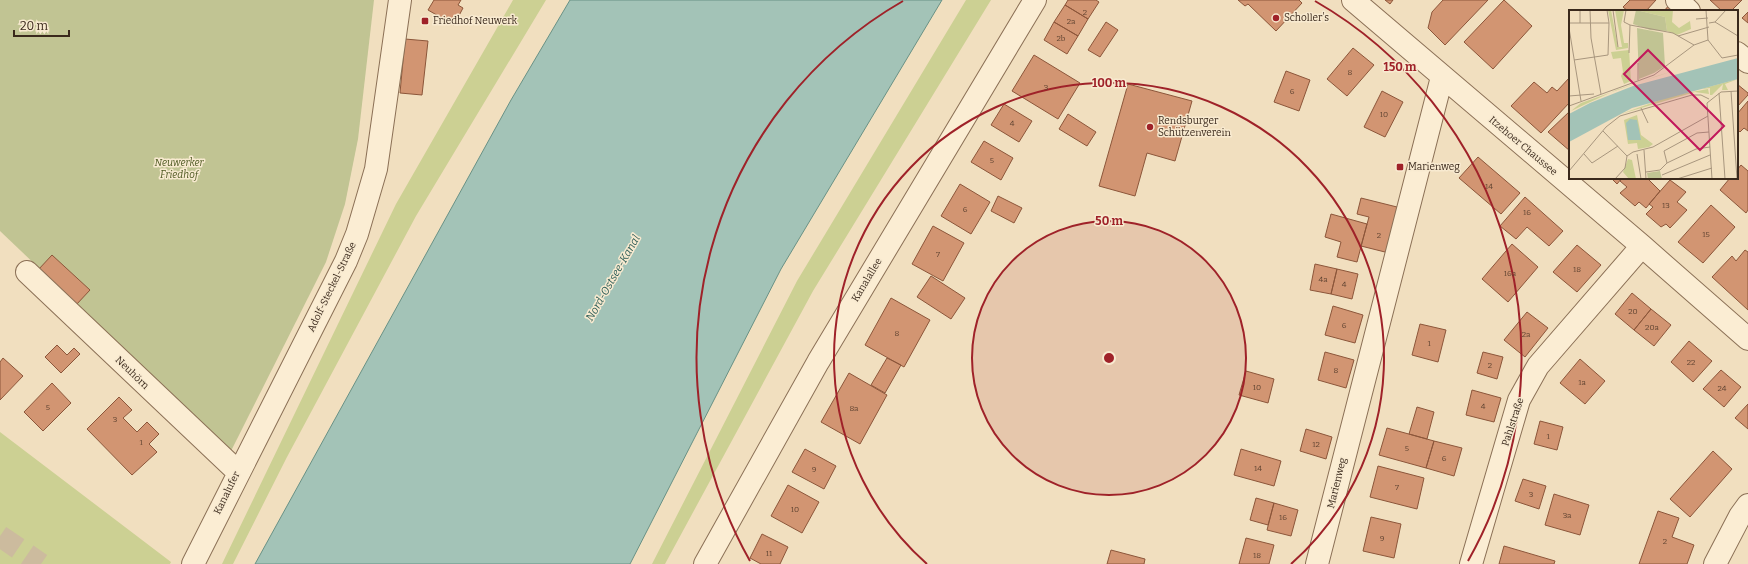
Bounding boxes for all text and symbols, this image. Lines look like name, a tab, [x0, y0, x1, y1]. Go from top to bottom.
house number: 2	[1083, 8, 1087, 17]
inset map	[1569, 10, 1738, 179]
scale bar	[14, 12, 69, 38]
place label: Scholler's	[1284, 12, 1329, 24]
marker: Scholler's	[1271, 13, 1281, 23]
place label: Friedhof Neuwerk	[433, 15, 517, 27]
marker: Friedhof Neuwerk	[420, 16, 430, 26]
house number: 2a	[1067, 17, 1076, 26]
text: 20 m	[20, 19, 49, 33]
house number: 2b	[1057, 34, 1066, 43]
text: 150 m	[1384, 60, 1417, 74]
house number: 8	[1348, 68, 1353, 77]
text: 100 m	[1092, 76, 1127, 90]
house number: 3	[1044, 83, 1049, 92]
house number: 6	[1290, 87, 1295, 96]
house number: 10	[1380, 110, 1388, 119]
street label: Itzehoer Chaussee	[1486, 114, 1560, 178]
place label: Rendsburger Schützenverein	[1158, 115, 1231, 139]
house number: 4	[1010, 119, 1015, 128]
marker: Rendsburger Schützenverein	[1145, 122, 1155, 132]
house number: 5	[990, 156, 994, 165]
park label: Neuwerker Friedhof	[154, 157, 205, 181]
place label: Marienweg	[1408, 161, 1460, 173]
marker: Marienweg	[1395, 162, 1405, 172]
house number: 14	[1485, 182, 1493, 191]
house number: 13	[1662, 201, 1670, 210]
house number: 6	[963, 205, 968, 214]
house number: 16	[1523, 208, 1531, 217]
text: 50 m	[1095, 214, 1123, 228]
house number: 15	[1702, 230, 1710, 239]
house number: 2	[1377, 231, 1381, 240]
water label: Nord-Ostsee-Kanal	[583, 233, 643, 323]
street label: Adolf-Steckel-Straße	[305, 240, 359, 334]
house number: 7	[936, 250, 940, 259]
street label: Kanalallee	[849, 256, 885, 304]
house number: 18	[1573, 265, 1581, 274]
house number: 16a	[1504, 269, 1517, 278]
house number: 4a	[1318, 275, 1328, 284]
house number: 4	[1342, 280, 1347, 289]
house number: 20	[1628, 307, 1638, 316]
house number: 6	[1342, 321, 1347, 330]
house number: 20a	[1645, 323, 1660, 332]
house number: 8	[895, 329, 900, 338]
house number: 2a	[1522, 330, 1531, 339]
house number: 1	[1427, 339, 1431, 348]
centre of rings	[1102, 351, 1116, 365]
street label: Neuhörn	[113, 354, 152, 392]
house number: 22	[1687, 358, 1695, 367]
house number: 2	[1488, 361, 1492, 370]
house number: 8	[1334, 366, 1339, 375]
house number: 1a	[1578, 378, 1586, 387]
house number: 10	[1253, 383, 1261, 392]
house number: 24	[1717, 384, 1727, 393]
street label: Pahlstraße	[1500, 396, 1526, 448]
house number: 4	[1481, 402, 1486, 411]
house number: 5	[46, 403, 50, 412]
house number: 8a	[850, 404, 859, 413]
house number: 3	[113, 415, 118, 424]
house number: 1	[1546, 432, 1550, 441]
house number: 1	[139, 438, 143, 447]
house number: 12	[1312, 440, 1320, 449]
house number: 5	[1405, 444, 1409, 453]
house number: 6	[1442, 454, 1447, 463]
street label: Marienweg	[1325, 456, 1349, 510]
house number: 14	[1254, 464, 1262, 473]
house number: 9	[812, 465, 817, 474]
street label: Kanalufer	[211, 469, 243, 516]
house number: 7	[1395, 483, 1399, 492]
house number: 3	[1529, 490, 1534, 499]
house number: 10	[791, 505, 799, 514]
house number: 3a	[1563, 511, 1572, 520]
house number: 16	[1279, 513, 1287, 522]
house number: 9	[1380, 534, 1385, 543]
house number: 2	[1663, 537, 1667, 546]
house number: 11	[766, 549, 773, 558]
house number: 18	[1253, 551, 1261, 560]

